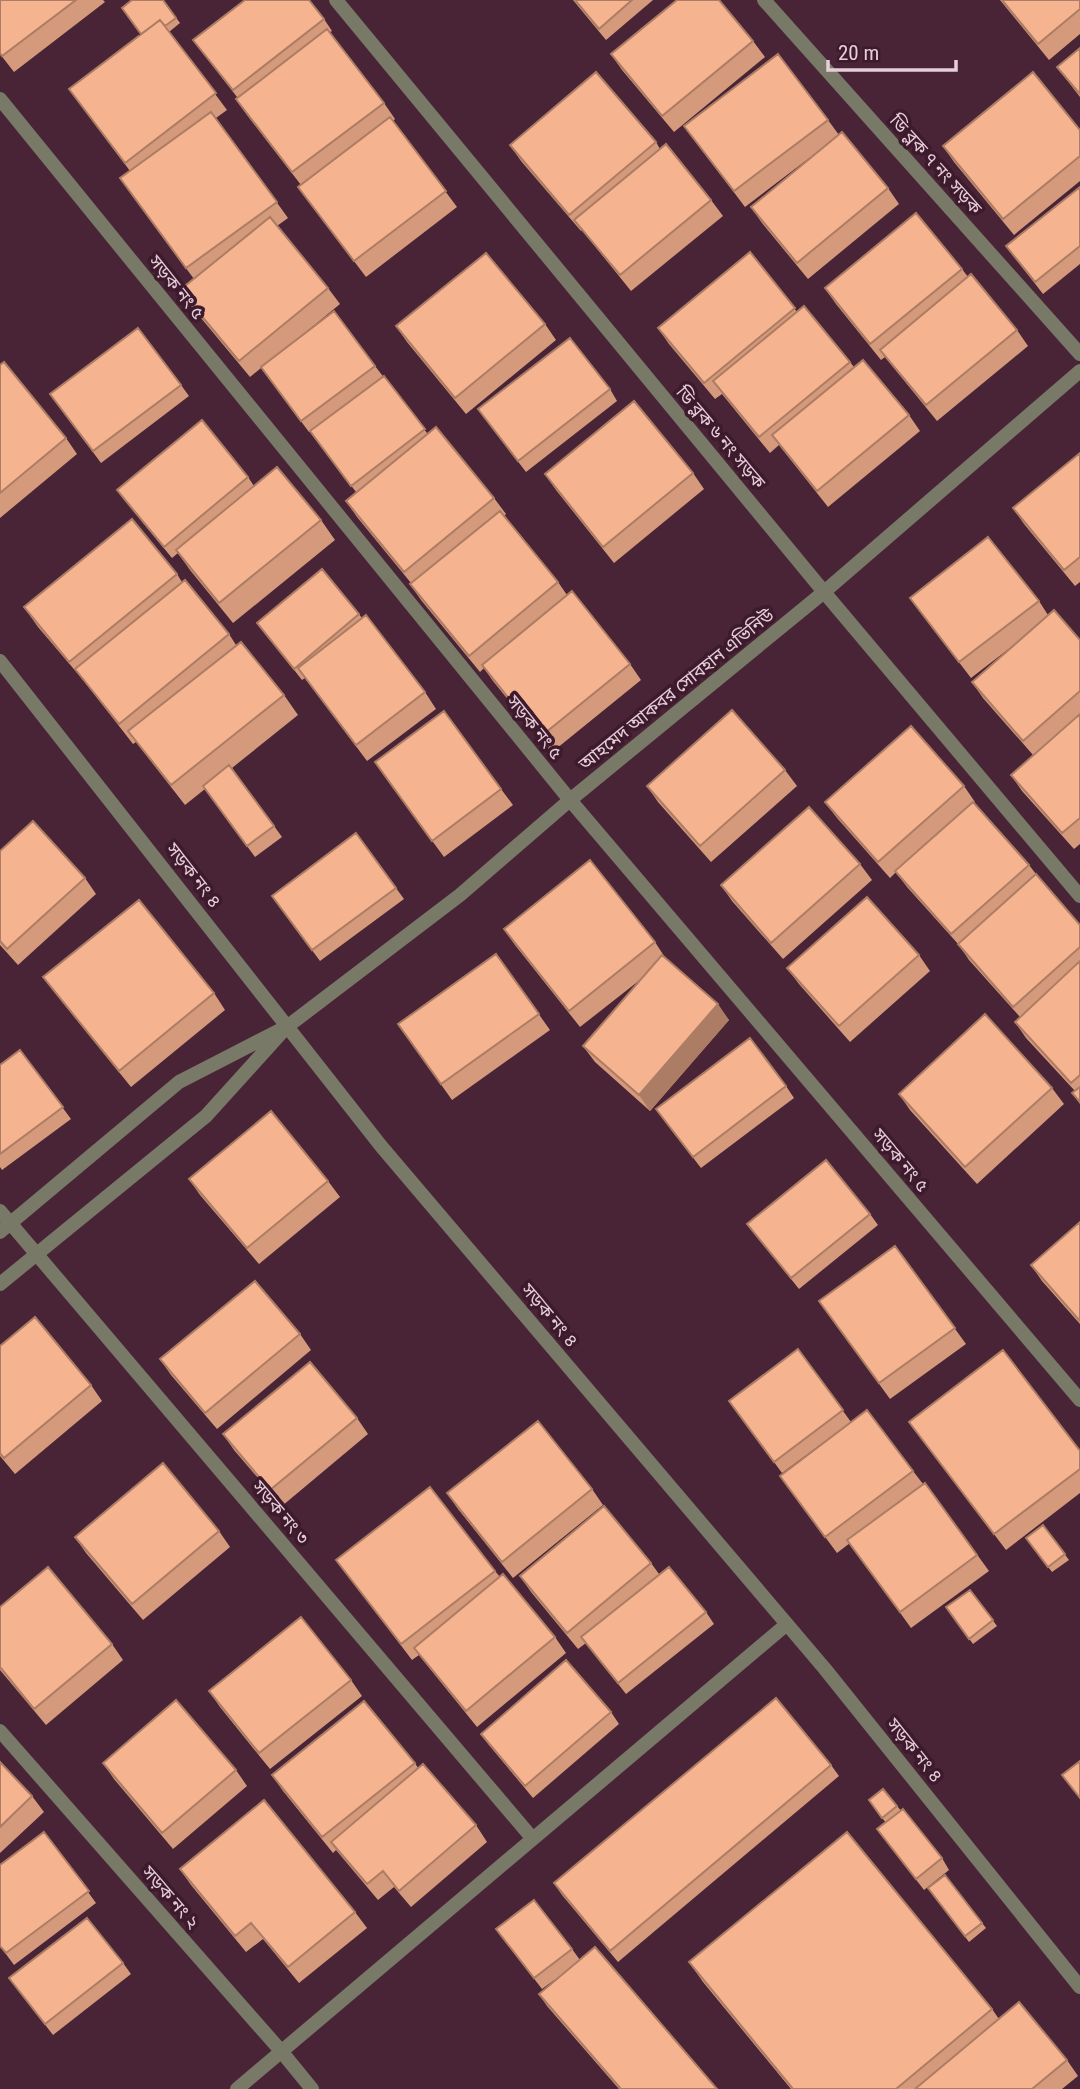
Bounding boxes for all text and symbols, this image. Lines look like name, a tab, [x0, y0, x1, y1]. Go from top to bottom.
scale bar	[828, 28, 956, 72]
text: 20 m	[838, 41, 879, 65]
street label: ডি ব্লক ৭ নং সড়ক	[884, 109, 987, 219]
street label: সড়ক নং ৫	[144, 250, 209, 323]
street label: ডি ব্লক ৬ নং সড়ক	[671, 381, 770, 493]
street label: আহমেদ আকবর সোবহান এভিনিউ	[574, 604, 778, 775]
street label: সড়ক নং ৫	[502, 690, 567, 763]
street label: সড়ক নং ৪	[162, 838, 226, 911]
street label: সড়ক নং ৫	[868, 1123, 934, 1196]
street label: সড়ক নং ৪	[517, 1278, 583, 1351]
street label: সড়ক নং ৩	[248, 1475, 314, 1548]
street label: সড়ক নং ৪	[882, 1713, 947, 1786]
street label: সড়ক নং ২	[137, 1861, 204, 1933]

